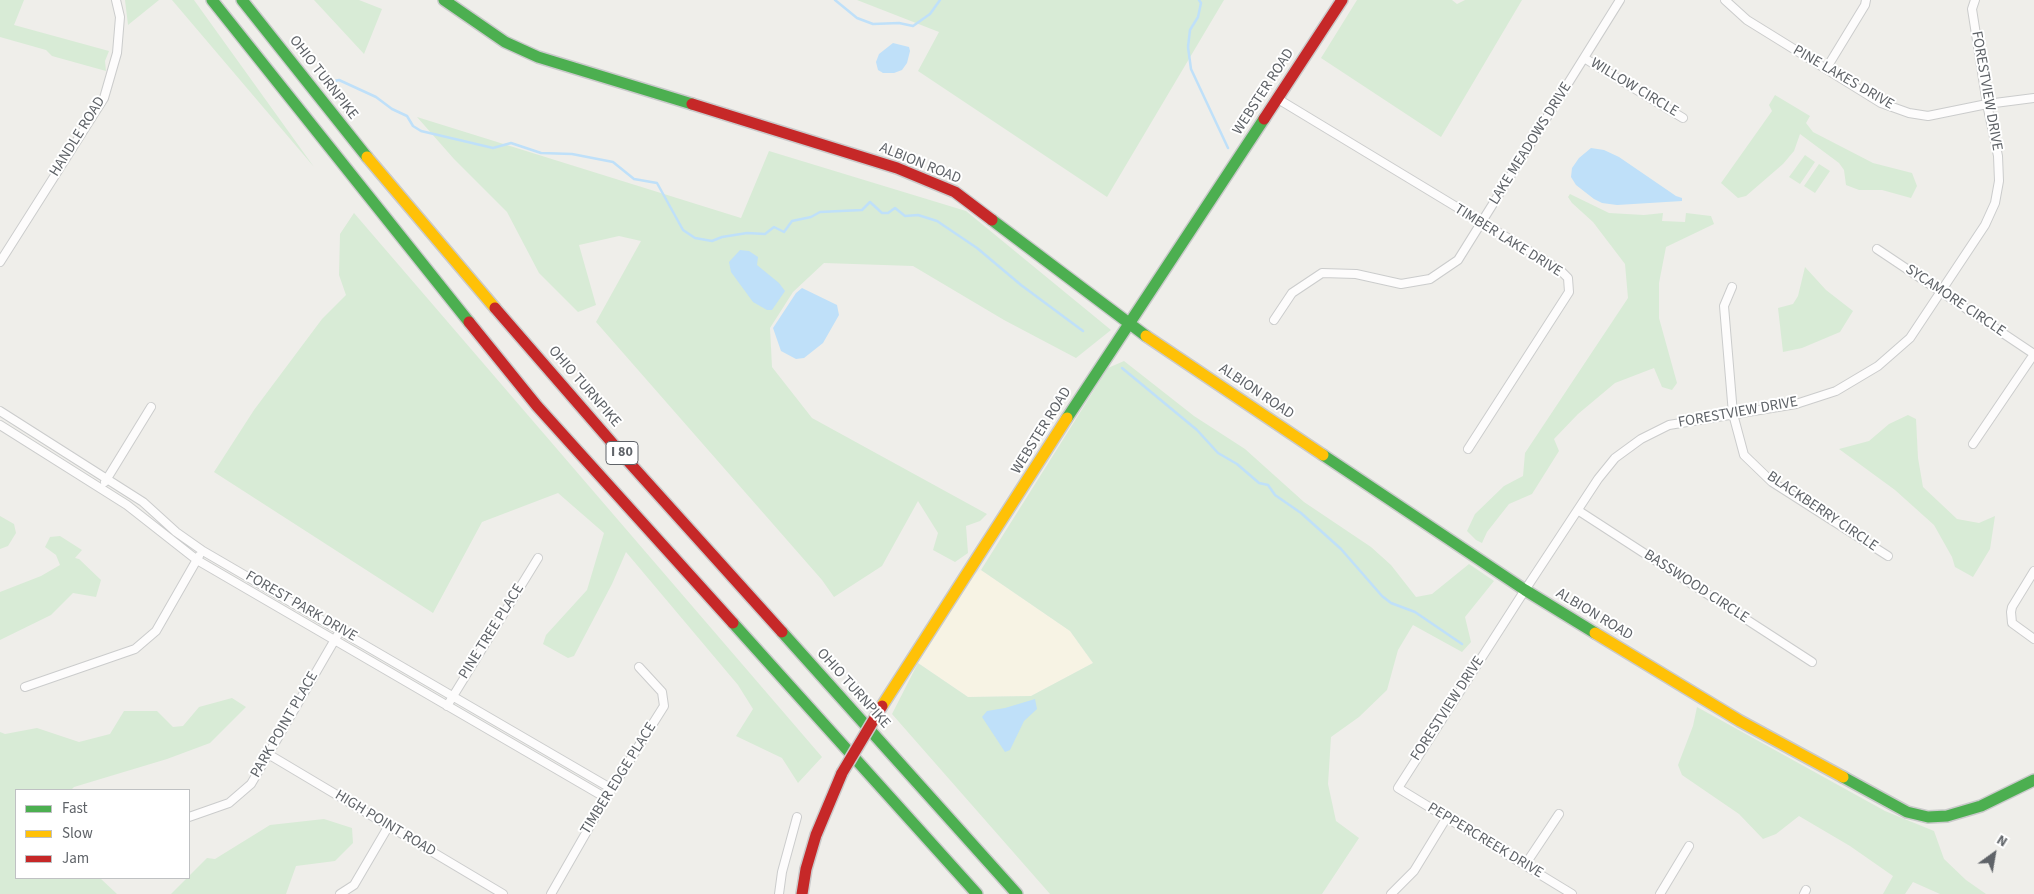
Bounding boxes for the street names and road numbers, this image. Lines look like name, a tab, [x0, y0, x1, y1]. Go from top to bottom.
street label: FORESTVIEW DRIVE	[1967, 30, 2005, 152]
street label: OHIO TURNPIKE	[285, 32, 361, 124]
street label: PINE LAKES DRIVE	[1789, 42, 1897, 114]
street label: WEBSTER ROAD	[1229, 45, 1299, 139]
street label: WILLOW CIRCLE	[1587, 55, 1681, 121]
street label: LAKE MEADOWS DRIVE	[1486, 79, 1576, 209]
street label: HANDLE ROAD	[46, 94, 110, 180]
street label: ALBION ROAD	[876, 139, 964, 189]
street label: TIMBER LAKE DRIVE	[1451, 201, 1565, 281]
street label: SYCAMORE CIRCLE	[1902, 261, 2008, 341]
street label: OHIO TURNPIKE	[544, 343, 624, 431]
street label: ALBION ROAD	[1215, 360, 1297, 424]
street label: WEBSTER ROAD	[1008, 384, 1076, 478]
street label: FORESTVIEW DRIVE	[1677, 394, 1799, 432]
road number: I 80	[606, 442, 638, 464]
street label: BLACKBERRY CIRCLE	[1763, 468, 1881, 556]
street label: BASSWOOD CIRCLE	[1640, 546, 1752, 628]
street label: FOREST PARK DRIVE	[242, 568, 360, 646]
street label: PINE TREE PLACE	[456, 581, 528, 683]
street label: ALBION ROAD	[1552, 585, 1636, 645]
street label: OHIO TURNPIKE	[812, 645, 894, 733]
street label: FORESTVIEW DRIVE	[1407, 653, 1489, 765]
street label: PARK POINT PLACE	[247, 669, 323, 781]
street label: TIMBER EDGE PLACE	[577, 720, 661, 838]
street label: HIGH POINT ROAD	[331, 787, 439, 861]
street label: PEPPERCREEK DRIVE	[1424, 799, 1546, 883]

